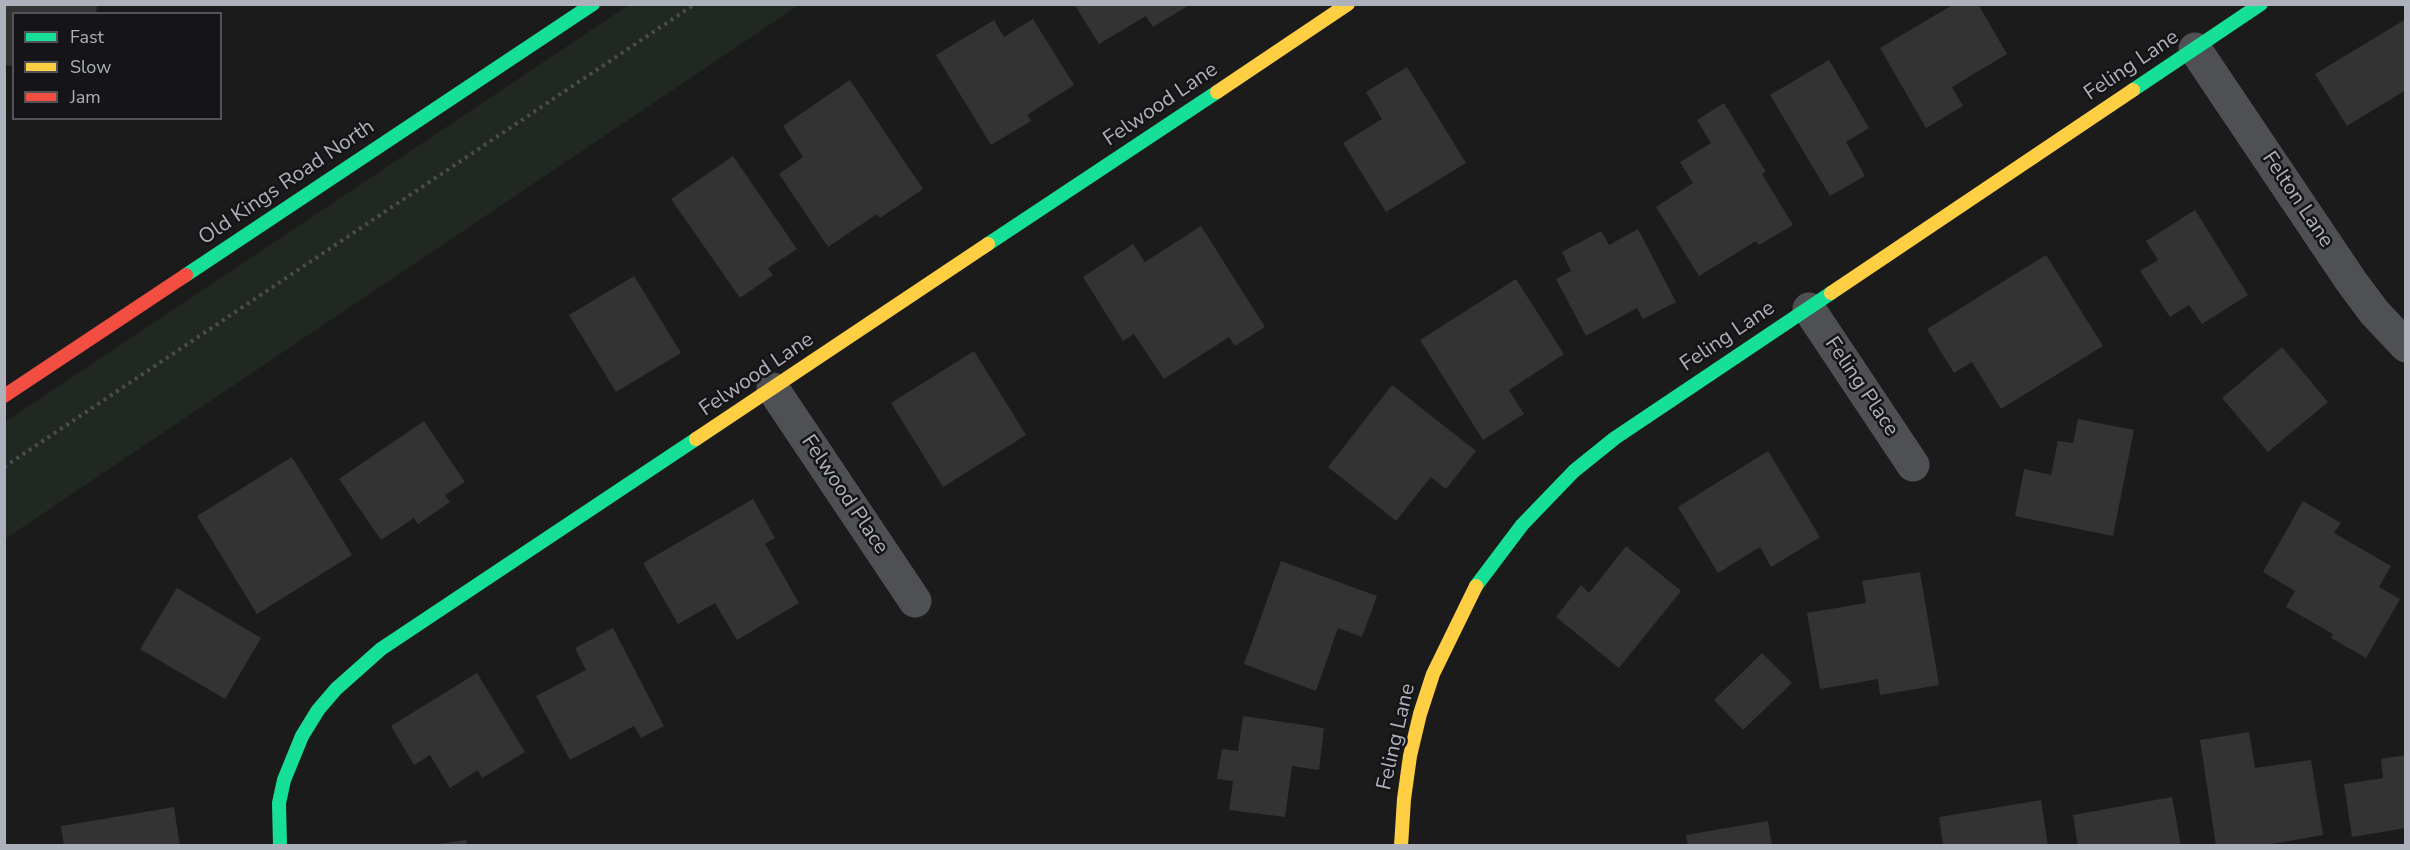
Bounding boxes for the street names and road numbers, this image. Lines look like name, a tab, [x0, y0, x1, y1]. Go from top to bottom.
street label: Feling Lane	[2080, 25, 2184, 107]
street label: Felwood Lane	[1099, 58, 1223, 152]
street label: Old Kings Road North	[194, 115, 380, 251]
street label: Felton Lane	[2256, 147, 2338, 253]
street label: Feling Lane	[1676, 296, 1780, 378]
street label: Felwood Lane	[695, 328, 819, 422]
street label: Feling Place	[1819, 333, 1903, 441]
street label: Felwood Place	[795, 431, 893, 559]
street label: Feling Lane	[1373, 681, 1421, 793]

